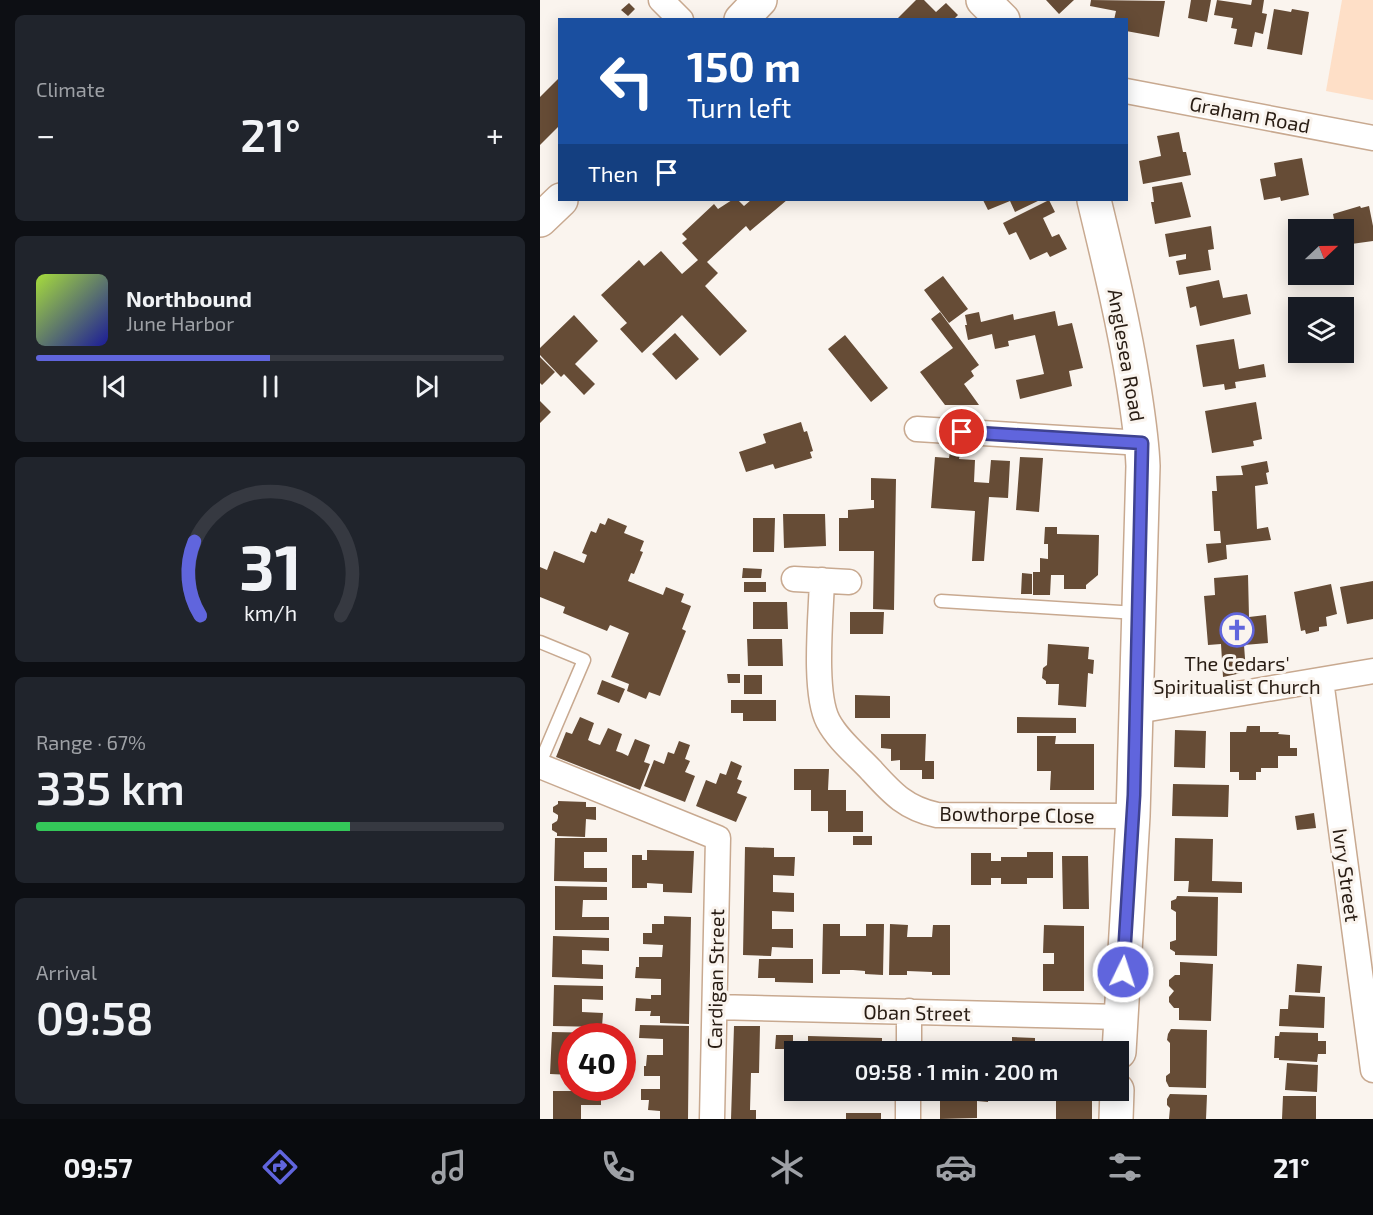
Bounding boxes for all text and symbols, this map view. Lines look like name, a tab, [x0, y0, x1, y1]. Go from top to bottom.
text: 150 m	[687, 40, 801, 90]
icon: left	[588, 42, 666, 120]
text: Climate	[36, 77, 105, 101]
text: Turn left	[687, 91, 791, 123]
street label: Graham Road	[1188, 91, 1312, 137]
text: 21°	[240, 107, 301, 161]
text: −	[36, 114, 55, 154]
text: +	[486, 114, 504, 154]
icon: arrive	[650, 156, 683, 189]
text: Then	[588, 160, 638, 186]
north arrow	[1288, 219, 1354, 285]
map controls	[1288, 219, 1354, 363]
text: Northbound	[126, 285, 252, 311]
street label: Anglesea Road	[1104, 287, 1150, 423]
button: layers	[1288, 297, 1354, 363]
text: June Harbor	[126, 311, 234, 335]
icon: previous	[98, 370, 131, 403]
icon: pause	[254, 370, 287, 403]
icon: next	[410, 370, 443, 403]
pin	[936, 406, 987, 457]
icon: arrive	[945, 415, 978, 448]
text: 31	[239, 529, 301, 604]
text: km/h	[243, 601, 297, 626]
church icon: The Cedars' Spiritualist Church	[1219, 612, 1255, 648]
place label: The Cedars' Spiritualist Church	[1153, 651, 1321, 698]
text: Range · 67%	[36, 730, 146, 754]
text: 335 km	[36, 760, 185, 814]
street label: Bowthorpe Close	[939, 801, 1095, 827]
street label: Ivry Street	[1329, 827, 1365, 924]
street label: Cardigan Street	[702, 908, 728, 1049]
position arrow	[1091, 940, 1155, 1004]
text: Arrival	[36, 960, 97, 984]
text: 09:58	[36, 990, 153, 1044]
street label: Oban Street	[863, 999, 971, 1025]
speed limit sign: 40	[558, 1023, 636, 1101]
text: 09:58 · 1 min · 200 m	[855, 1058, 1058, 1084]
icon: directions	[259, 1146, 301, 1188]
icon: music	[428, 1146, 470, 1188]
icon: phone	[597, 1146, 639, 1188]
icon: climate	[766, 1146, 808, 1188]
icon: car	[935, 1146, 977, 1188]
icon: filters	[1104, 1146, 1146, 1188]
text: 09:57	[63, 1151, 133, 1183]
text: 21°	[1273, 1151, 1310, 1183]

